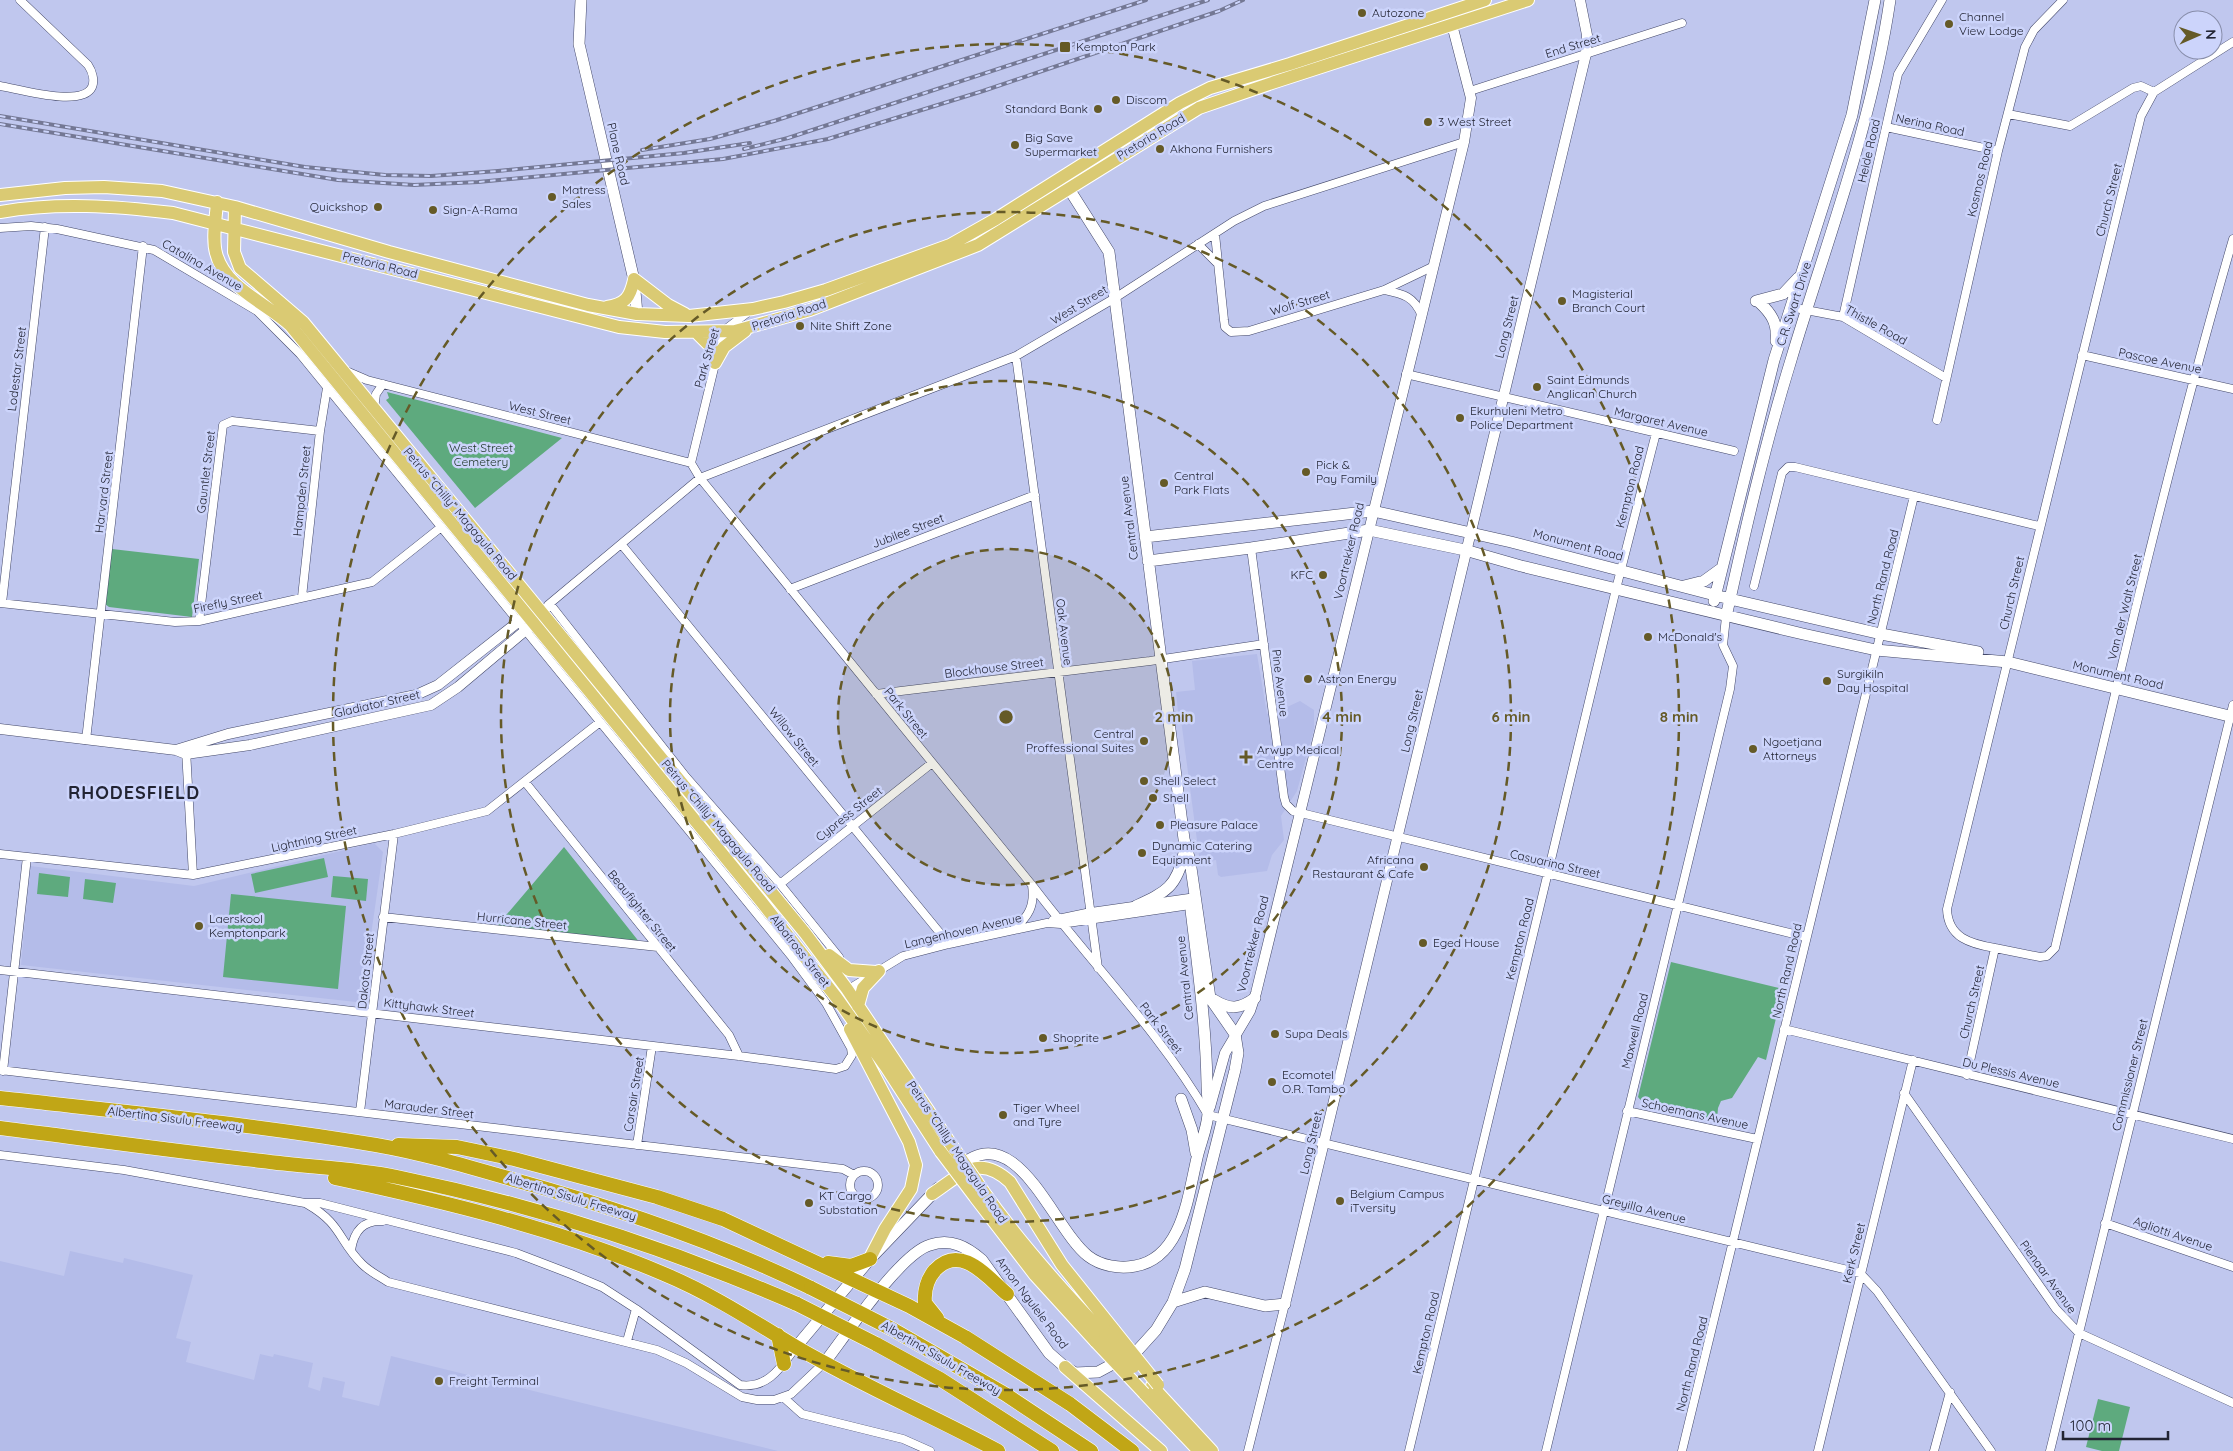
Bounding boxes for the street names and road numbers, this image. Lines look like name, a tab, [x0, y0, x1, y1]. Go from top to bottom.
street label: End Street	[1543, 30, 1602, 61]
street label: Pretoria Road	[1114, 110, 1188, 163]
street label: Nerina Road	[1894, 110, 1966, 139]
street label: Heide Road	[1854, 117, 1883, 184]
street label: Plane Road	[604, 121, 633, 187]
street label: Kosmos Road	[1963, 139, 1996, 218]
street label: Church Street	[2092, 162, 2125, 238]
street label: Catalina Avenue	[159, 235, 245, 294]
street label: Pretoria Road	[341, 248, 419, 281]
street label: C.R. Swart Drive	[1773, 260, 1814, 348]
street label: West Street	[1047, 282, 1110, 327]
street label: Wolf Street	[1268, 286, 1332, 319]
street label: Long Street	[1491, 294, 1522, 360]
street label: Pretoria Road	[750, 295, 828, 334]
street label: Thistle Road	[1843, 301, 1910, 348]
street label: Lodestar Street	[4, 326, 29, 412]
street label: Park Street	[691, 326, 722, 389]
street label: Pascoe Avenue	[2117, 344, 2203, 377]
street label: West Street	[507, 397, 573, 428]
street label: Margaret Avenue	[1613, 403, 1710, 440]
street label: Gauntlet Street	[193, 430, 218, 514]
street label: Petrus “Chilly” Magagula Road	[400, 444, 520, 583]
street label: Kempton Road	[1612, 444, 1647, 529]
street label: Hampden Street	[289, 445, 314, 537]
street label: Harvard Street	[91, 450, 116, 534]
street label: Central Avenue	[1116, 475, 1141, 561]
street label: Voortrekker Road	[1330, 501, 1367, 601]
street label: Jubilee Street	[870, 510, 946, 551]
street label: Monument Road	[1531, 525, 1625, 564]
street label: North Rand Road	[1863, 528, 1902, 626]
street label: Van der Walt Street	[2104, 552, 2145, 662]
street label: Church Street	[1996, 555, 2027, 631]
street label: Firefly Street	[192, 587, 264, 616]
street label: Oak Avenue	[1053, 598, 1076, 666]
street label: Pine Avenue	[1269, 648, 1292, 718]
street label: Blockhouse Street	[944, 654, 1044, 681]
street label: Monument Road	[2071, 657, 2165, 692]
street label: Park Street	[881, 684, 932, 741]
street label: Gladiator Street	[333, 686, 421, 721]
street label: Long Street	[1397, 688, 1426, 754]
street label: Willow Street	[766, 704, 823, 769]
street label: Petrus “Chilly” Magagula Road	[658, 756, 778, 895]
street label: Cypress Street	[812, 783, 885, 844]
street label: Lightning Street	[270, 822, 358, 855]
street label: Casuarina Street	[1508, 846, 1602, 881]
street label: Beaufighter Street	[605, 867, 680, 955]
street label: Voortrekker Road	[1233, 894, 1272, 994]
street label: Kempton Road	[1502, 896, 1537, 981]
street label: Hurricane Street	[476, 908, 568, 933]
street label: Langenhoven Avenue	[903, 910, 1023, 951]
street label: Albatross Street	[767, 911, 833, 990]
street label: North Rand Road	[1768, 922, 1805, 1020]
street label: Dakota Street	[354, 932, 377, 1010]
street label: Central Avenue	[1173, 935, 1196, 1021]
street label: Church Street	[1956, 964, 1987, 1040]
street label: Maxwell Road	[1618, 992, 1651, 1070]
street label: Kittyhawk Street	[383, 995, 475, 1021]
street label: Park Street	[1137, 999, 1186, 1057]
street label: Commissioner Street	[2108, 1017, 2151, 1133]
street label: Du Plessis Avenue	[1961, 1054, 2061, 1091]
street label: Corsair Street	[620, 1055, 647, 1133]
street label: Petrus “Chilly” Magagula Road	[904, 1078, 1011, 1226]
street label: Schoemans Avenue	[1640, 1095, 1750, 1132]
street label: Marauder Street	[383, 1096, 475, 1121]
street label: Albertina Sisulu Freeway	[107, 1103, 243, 1134]
street label: Long Street	[1296, 1110, 1325, 1176]
street label: Albertina Sisulu Freeway	[504, 1170, 638, 1224]
street label: Greyilla Avenue	[1601, 1191, 1688, 1226]
street label: Agliotti Avenue	[2132, 1213, 2215, 1254]
street label: Kerk Street	[1839, 1221, 1868, 1285]
street label: Pienaar Avenue	[2017, 1237, 2080, 1316]
street label: Amon Ngulele Road	[993, 1254, 1072, 1352]
street label: Kempton Road	[1409, 1290, 1442, 1376]
street label: North Rand Road	[1672, 1315, 1711, 1413]
street label: Albertina Sisulu Freeway	[879, 1317, 1004, 1398]

